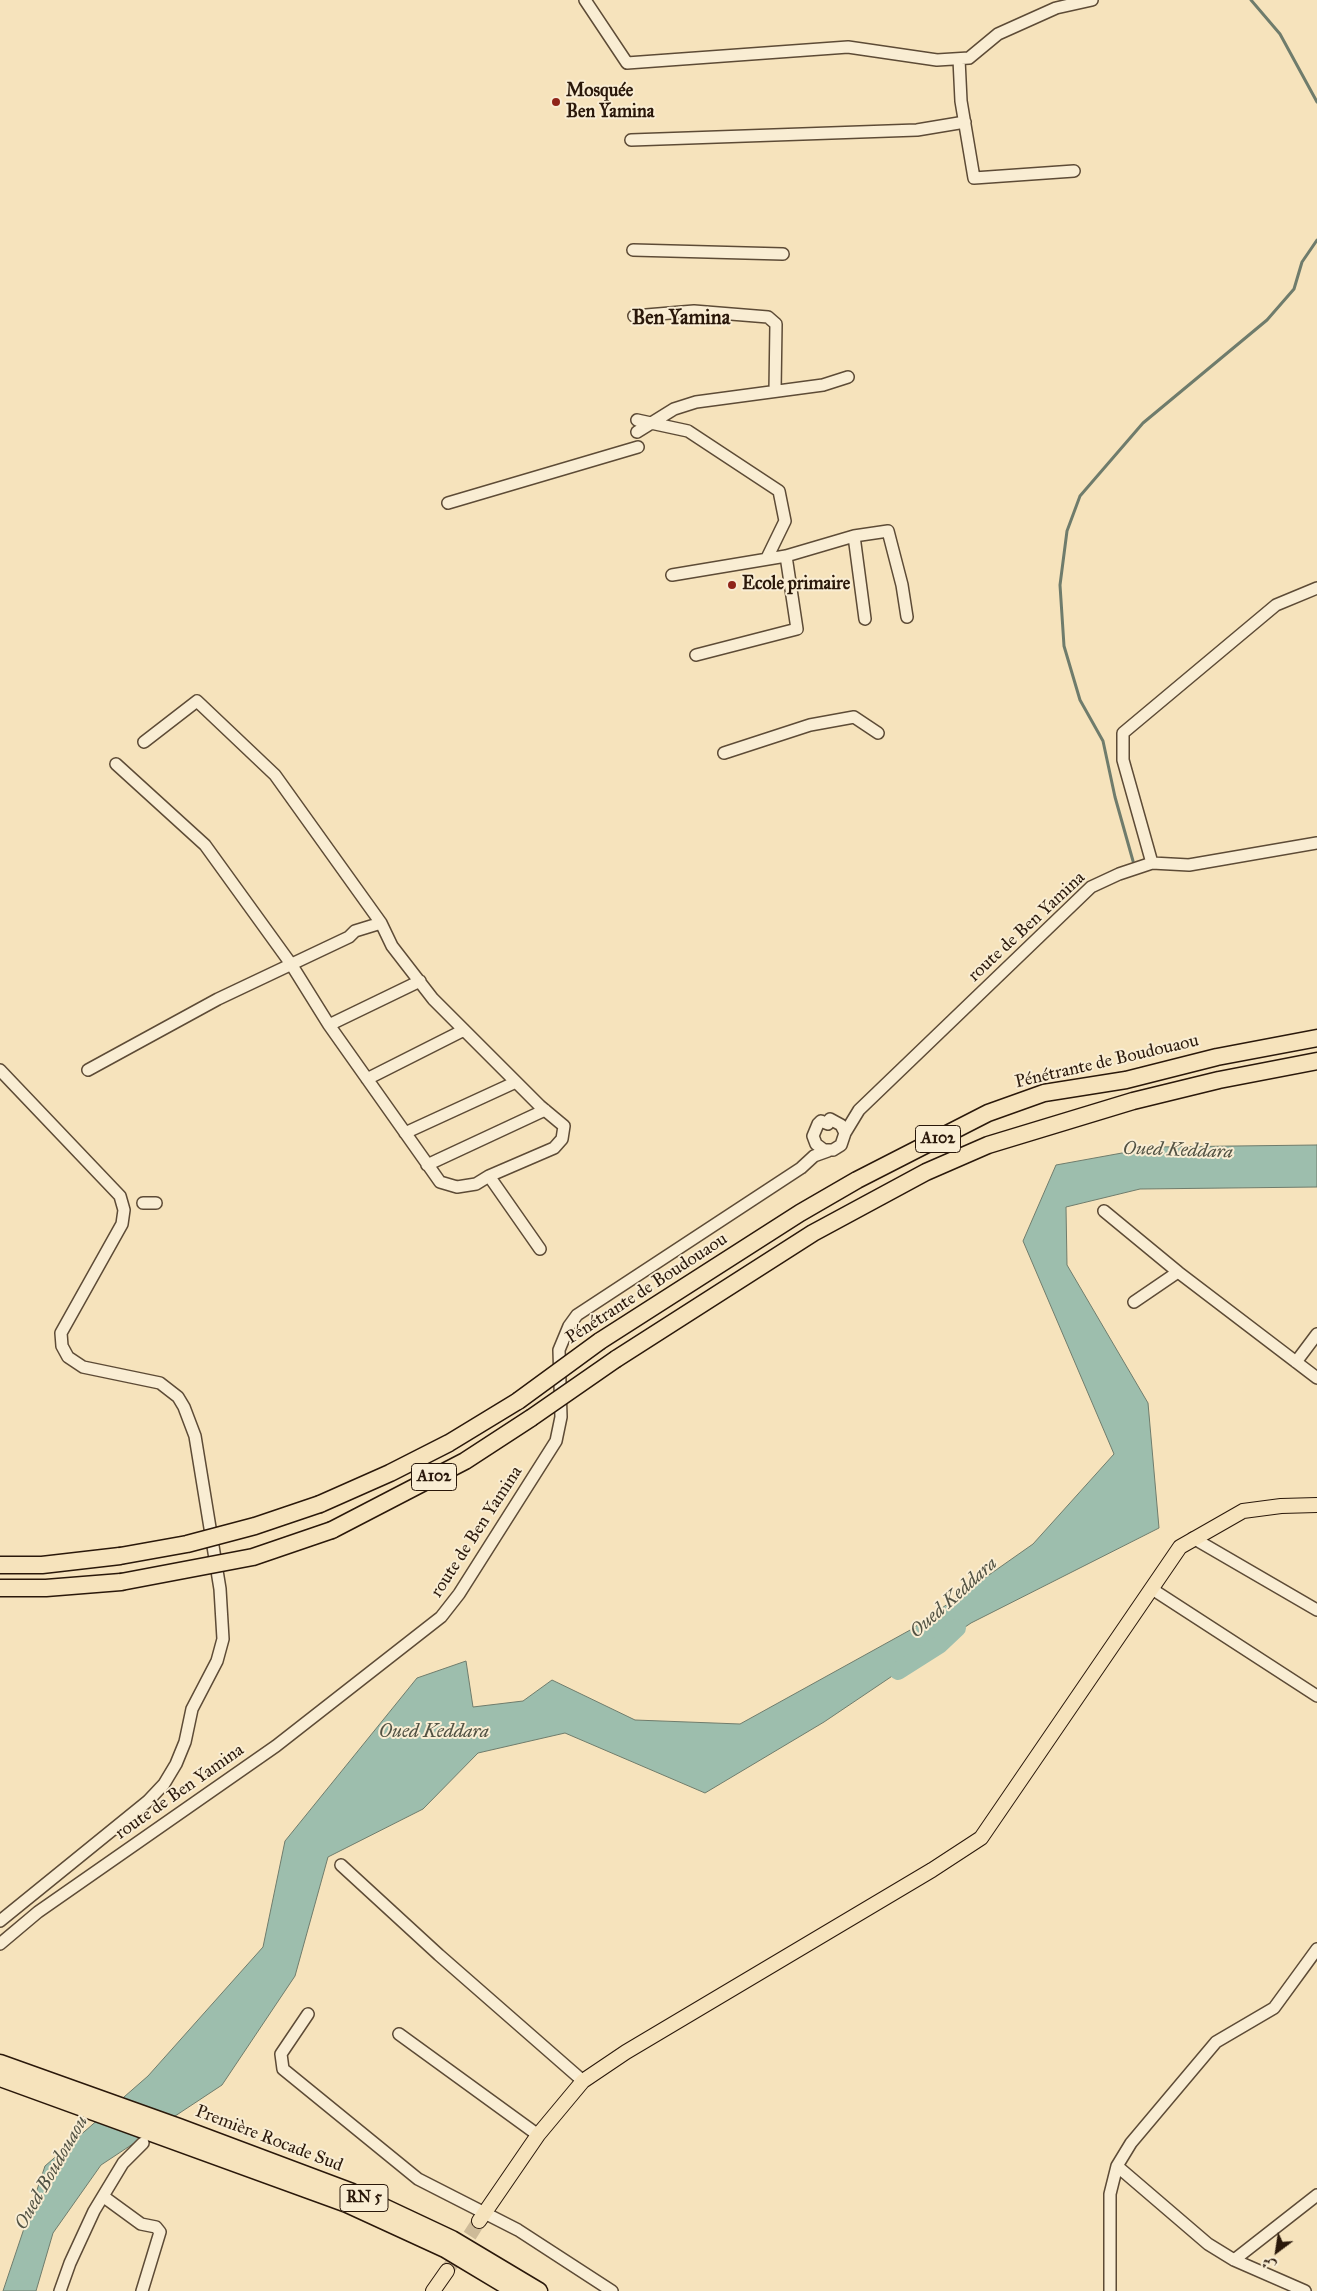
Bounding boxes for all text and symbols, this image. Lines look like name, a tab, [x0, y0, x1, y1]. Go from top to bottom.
place label: Mosquée Ben Yamina	[566, 81, 654, 124]
marker: Mosquée Ben Yamina	[550, 96, 562, 108]
district label: Ben Yamina	[632, 307, 730, 331]
place label: Ecole primaire	[742, 574, 850, 596]
marker: Ecole primaire	[726, 579, 738, 591]
street label: route de Ben Yamina	[964, 867, 1090, 987]
street label: Pénétrante de Boudouaou	[1013, 1030, 1201, 1094]
road number: A102	[916, 1126, 960, 1152]
water label: Oued Keddara	[1123, 1138, 1233, 1164]
street label: Pénétrante de Boudouaou	[562, 1229, 732, 1349]
street label: route de Ben Yamina	[427, 1462, 527, 1602]
road number: A102	[412, 1464, 456, 1490]
water label: Oued Keddara	[905, 1553, 1003, 1643]
water label: Oued Keddara	[379, 1721, 489, 1743]
street label: route de Ben Yamina	[112, 1740, 248, 1844]
street label: Première Rocade Sud	[192, 2101, 346, 2177]
water label: Oued Boudouaou	[10, 2112, 94, 2234]
road number: RN 5	[340, 2184, 388, 2212]
north arrow	[1252, 2226, 1302, 2276]
text: ش	[1259, 2253, 1279, 2275]

